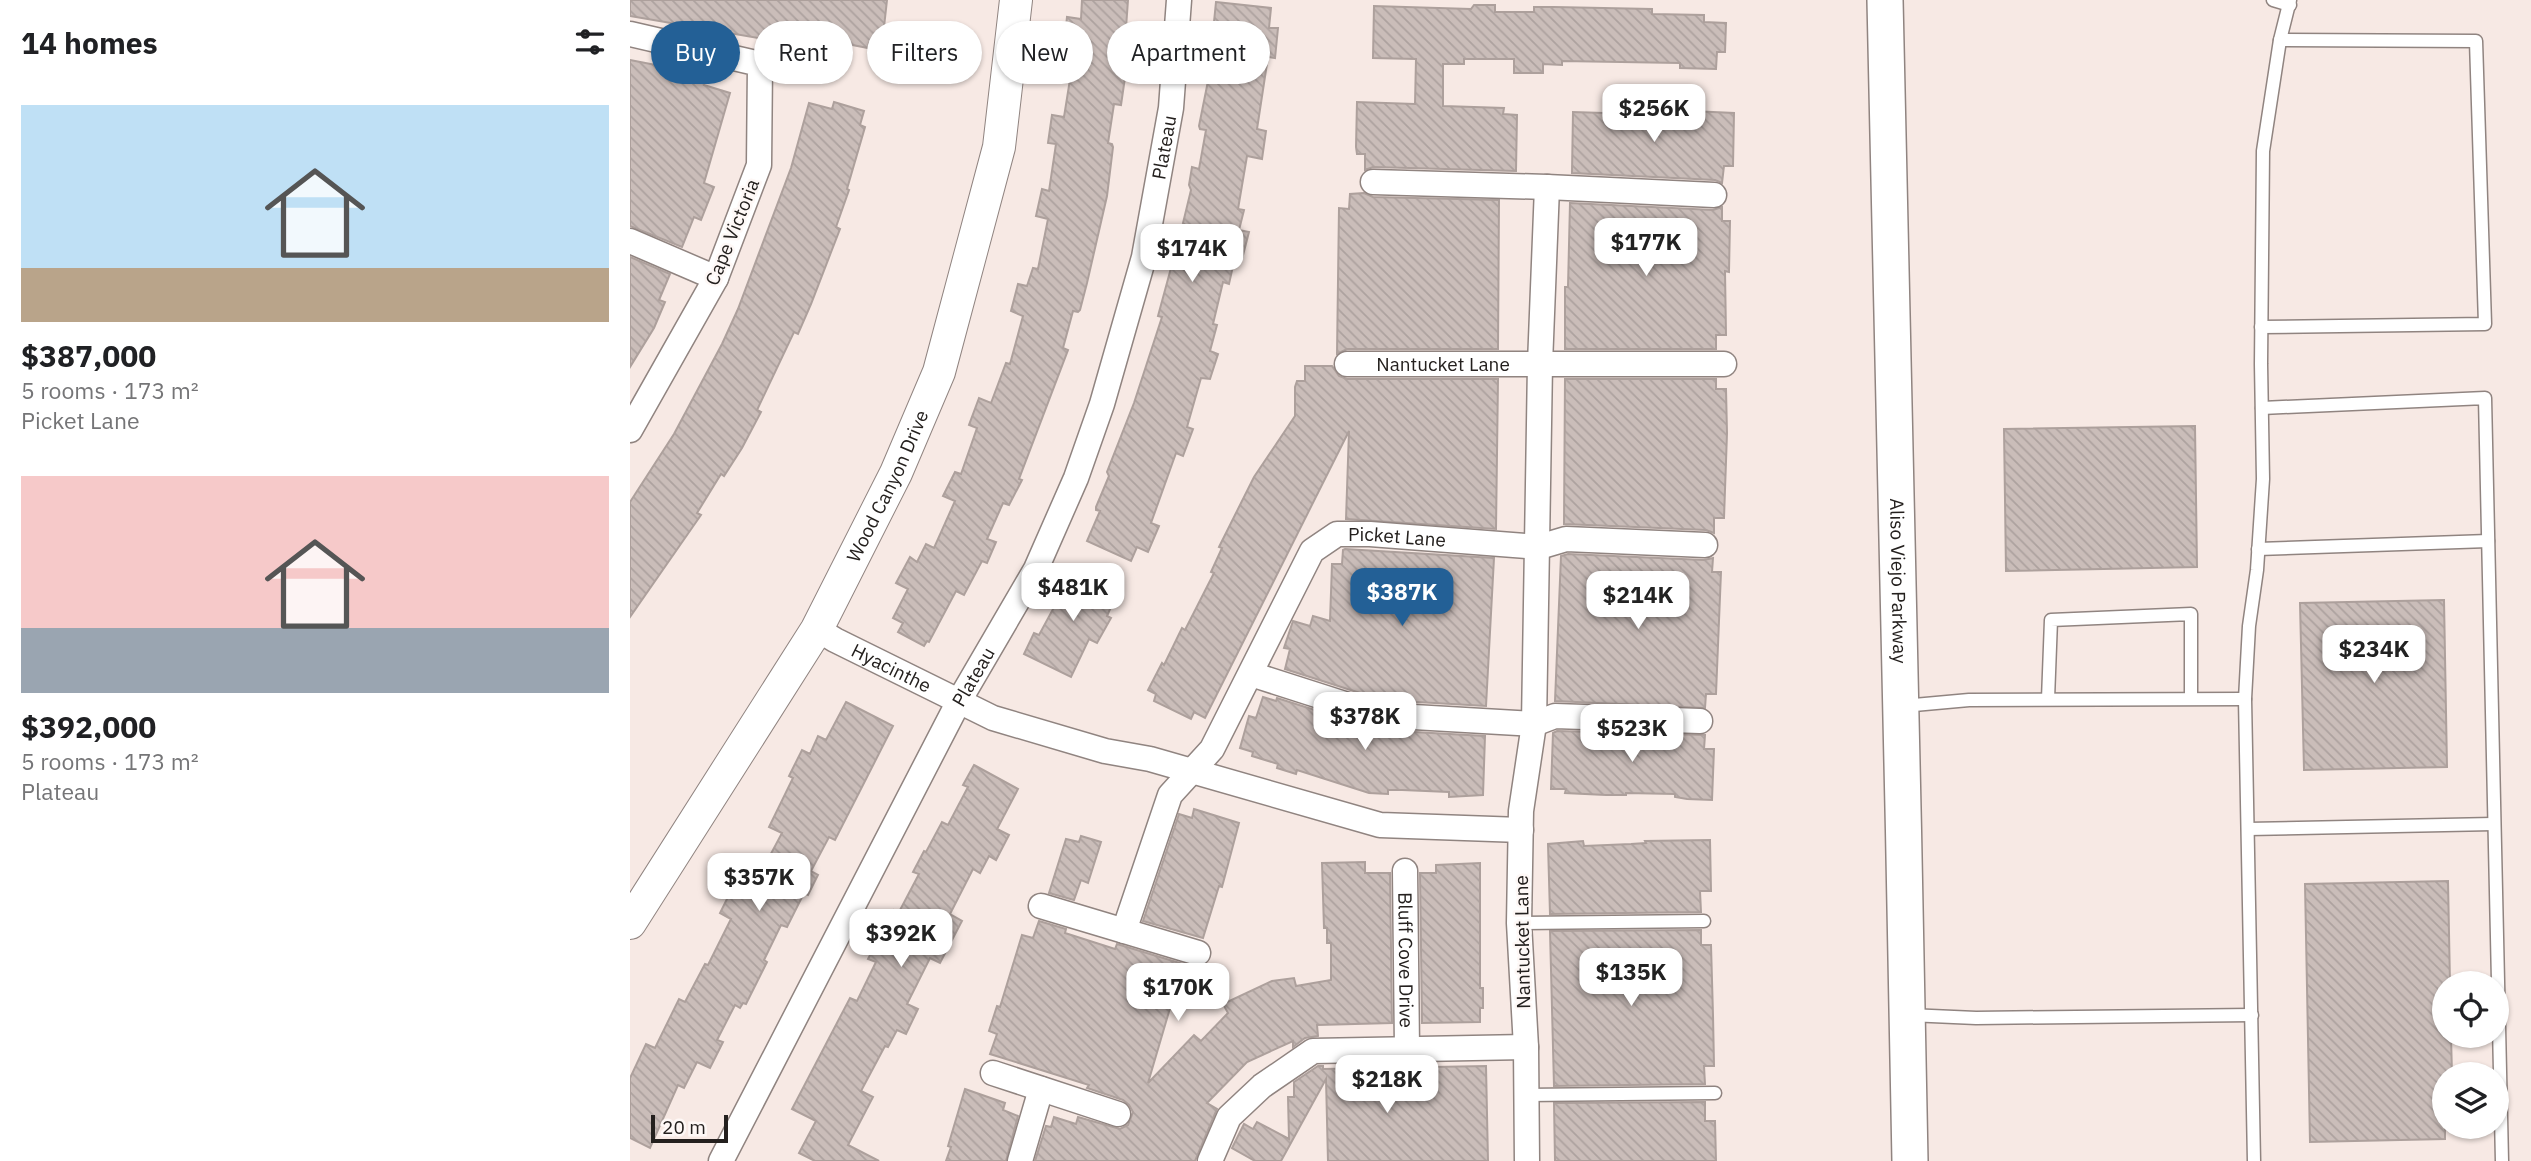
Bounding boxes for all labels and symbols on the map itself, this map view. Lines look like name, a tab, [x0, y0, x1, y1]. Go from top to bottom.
pin: $256K	[1605, 85, 1703, 144]
street label: Plateau	[1146, 113, 1181, 181]
street label: Cape Victoria	[700, 175, 764, 289]
pin: $177K	[1597, 218, 1695, 278]
pin: $174K	[1143, 224, 1241, 284]
street label: Nantucket Lane	[1376, 352, 1510, 376]
street label: Wood Canyon Drive	[841, 406, 933, 566]
street label: Aliso Viejo Parkway	[1885, 498, 1912, 664]
street label: Picket Lane	[1348, 522, 1447, 552]
pin: $481K	[1024, 564, 1122, 623]
pin: $387K	[1353, 568, 1451, 628]
pin: $214K	[1589, 572, 1687, 631]
pin: $234K	[2325, 626, 2423, 685]
street label: Hyacinthe	[848, 638, 935, 698]
street label: Plateau	[946, 643, 1000, 711]
pin: $378K	[1316, 692, 1414, 752]
pin: $523K	[1583, 704, 1681, 764]
pin: $357K	[710, 853, 808, 913]
street label: Nantucket Lane	[1509, 875, 1535, 1009]
street label: Bluff Cove Drive	[1393, 892, 1419, 1028]
pin: $392K	[852, 909, 950, 969]
pin: $135K	[1582, 948, 1680, 1008]
pin: $170K	[1129, 964, 1227, 1023]
pin: $218K	[1338, 1056, 1436, 1115]
scale bar	[651, 1112, 728, 1144]

